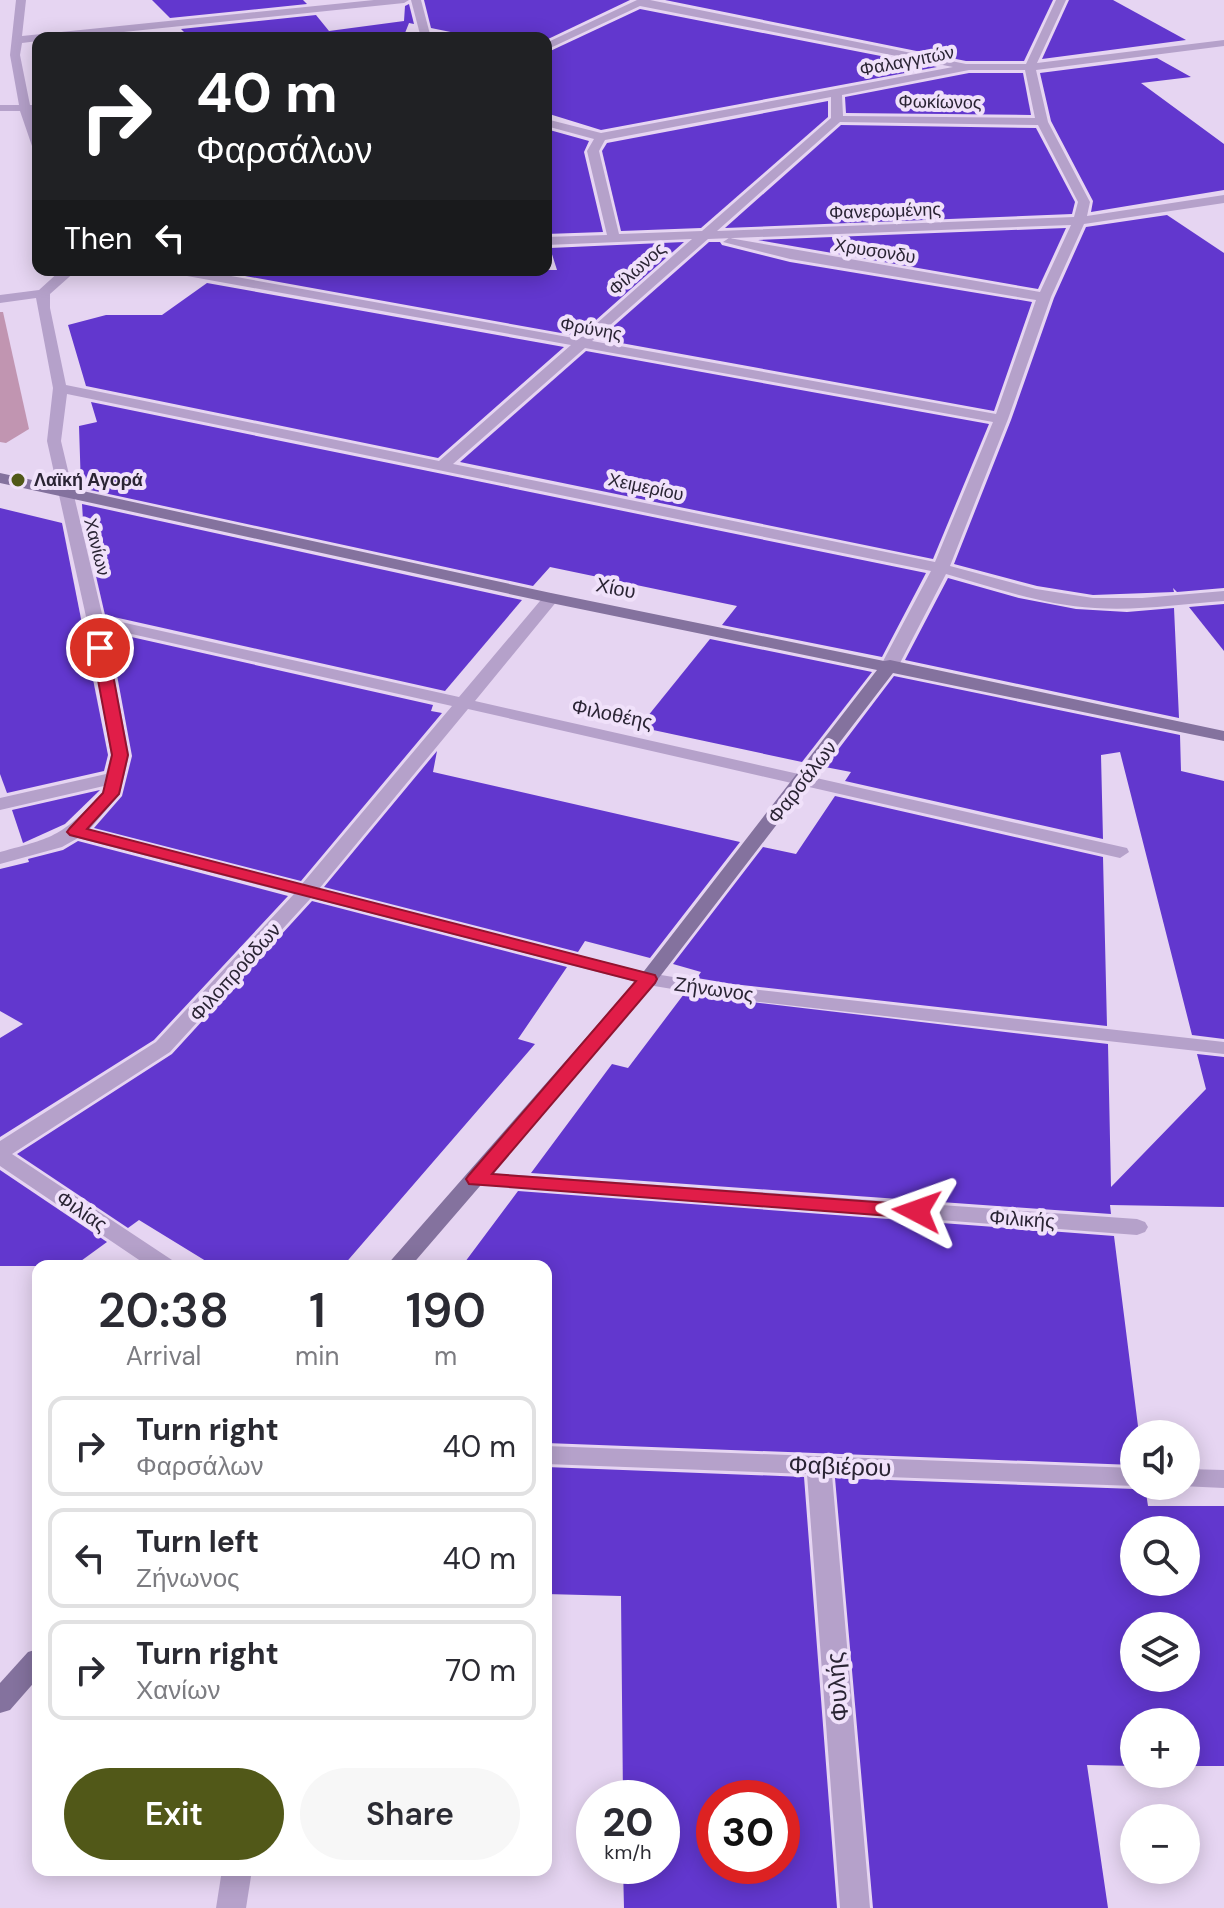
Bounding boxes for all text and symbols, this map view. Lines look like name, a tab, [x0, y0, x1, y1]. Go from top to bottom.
street label: Φαλαγγιτών	[858, 40, 956, 82]
text: 40 m	[196, 56, 338, 129]
icon: right	[64, 64, 168, 168]
street label: Φωκίωνος	[898, 89, 982, 115]
text: Φαρσάλων	[196, 127, 373, 174]
street label: Φανερωμένης	[829, 197, 942, 225]
icon: left	[148, 216, 192, 260]
text: Then	[64, 219, 132, 258]
street label: Χρυσονδυ	[833, 233, 917, 269]
street label: Φίλωνος	[603, 237, 671, 301]
street label: Φρύνης	[558, 312, 624, 346]
street label: Χειμερίου	[606, 467, 686, 507]
place label: Λαϊκή Αγορά	[34, 468, 143, 492]
marker: Λαϊκή Αγορά	[9, 471, 27, 489]
street label: Χανίων	[78, 516, 116, 578]
street label: Χίου	[594, 571, 638, 605]
pin	[66, 614, 134, 682]
icon: arrive	[78, 626, 122, 670]
street label: Φιλοθέης	[569, 693, 655, 735]
street label: Φαρσάλων	[762, 735, 842, 829]
street label: Φιλοπροόδων	[184, 917, 286, 1027]
street label: Ζήνωνος	[673, 971, 756, 1007]
position arrow	[875, 1169, 959, 1253]
street label: Φιλίας	[51, 1185, 113, 1238]
street label: Φιλικής	[988, 1204, 1056, 1234]
text: 20:38	[98, 1279, 229, 1342]
text: 1	[309, 1279, 326, 1342]
text: 190	[405, 1279, 486, 1342]
text: Arrival	[126, 1339, 201, 1373]
text: min	[295, 1339, 339, 1373]
text: m	[434, 1339, 457, 1373]
text: Turn right	[136, 1410, 279, 1449]
map controls	[1120, 1420, 1200, 1884]
button: sound	[1120, 1420, 1200, 1500]
icon: right	[68, 1424, 112, 1468]
text: 40 m	[443, 1427, 516, 1466]
text: Φαρσάλων	[136, 1449, 264, 1483]
street label: Φαβιέρου	[788, 1449, 892, 1483]
button: search	[1120, 1516, 1200, 1596]
text: Turn left	[136, 1522, 259, 1561]
icon: left	[68, 1536, 112, 1580]
text: 40 m	[443, 1539, 516, 1578]
text: Ζήνωνος	[136, 1561, 240, 1595]
button: layers	[1120, 1612, 1200, 1692]
text: Turn right	[136, 1634, 279, 1673]
icon: right	[68, 1648, 112, 1692]
text: 70 m	[445, 1651, 516, 1690]
street label: Φυλής	[819, 1651, 855, 1723]
text: Χανίων	[136, 1673, 220, 1707]
button: +	[1120, 1708, 1200, 1788]
button: Exit	[64, 1768, 284, 1860]
button: Share	[300, 1768, 520, 1860]
speed limit sign: 30	[696, 1780, 800, 1884]
text: 20	[602, 1796, 654, 1848]
button: −	[1120, 1804, 1200, 1884]
text: km/h	[604, 1839, 652, 1865]

